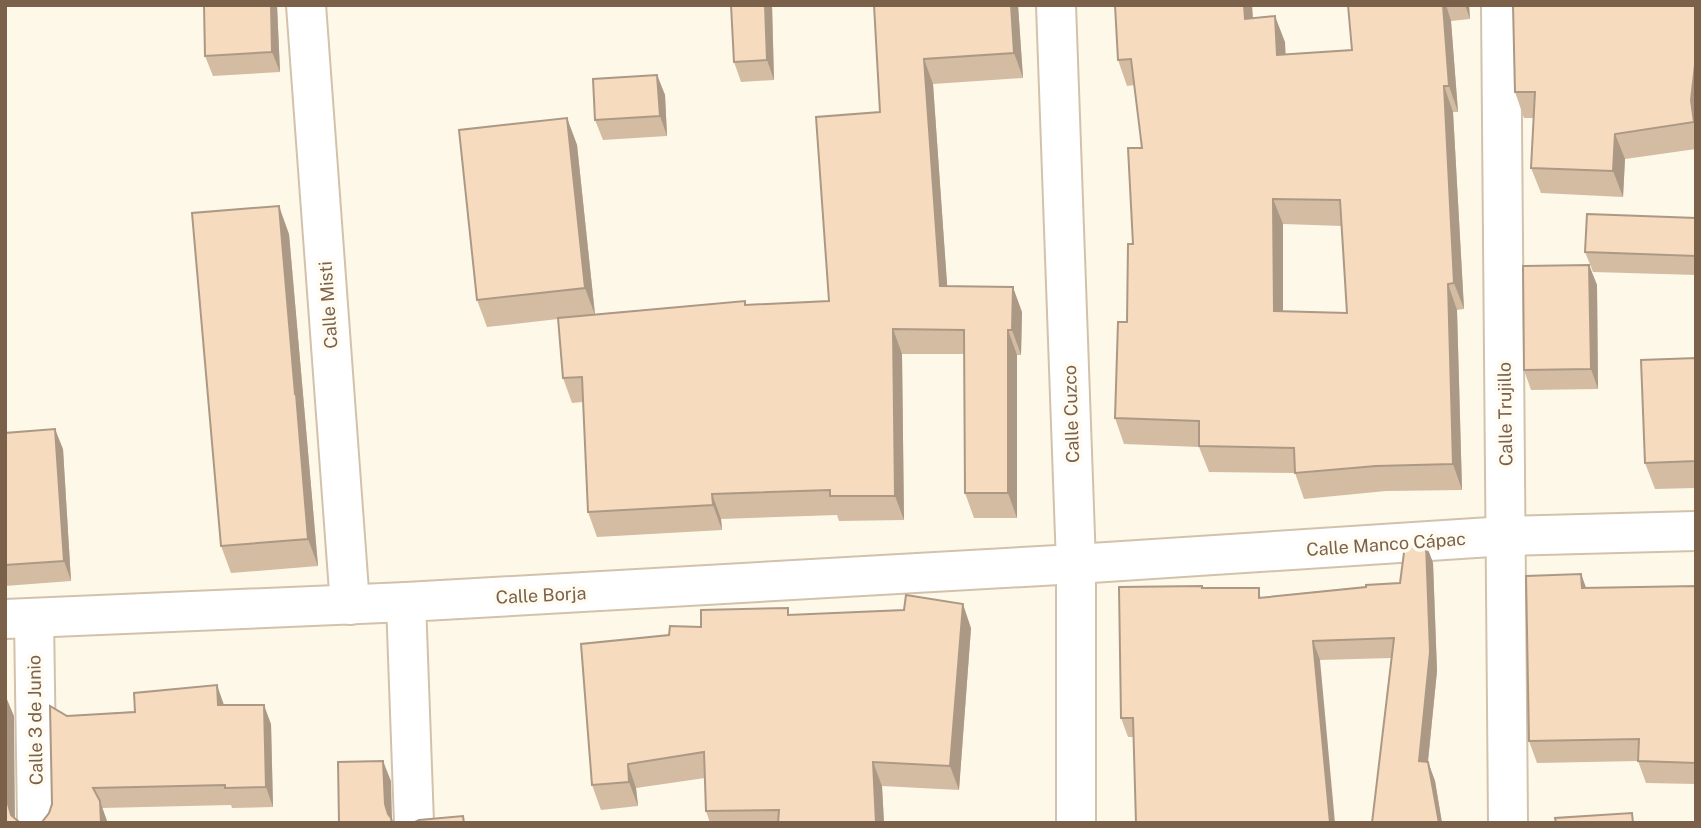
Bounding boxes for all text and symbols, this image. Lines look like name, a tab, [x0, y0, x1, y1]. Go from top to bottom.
street label: Calle Misti	[314, 261, 342, 349]
street label: Calle Trujillo	[1494, 362, 1516, 466]
street label: Calle Cuzco	[1059, 365, 1083, 463]
street label: Calle Manco Cápac	[1306, 528, 1466, 560]
street label: Calle Borja	[495, 582, 587, 608]
street label: Calle 3 de Junio	[23, 655, 47, 785]

